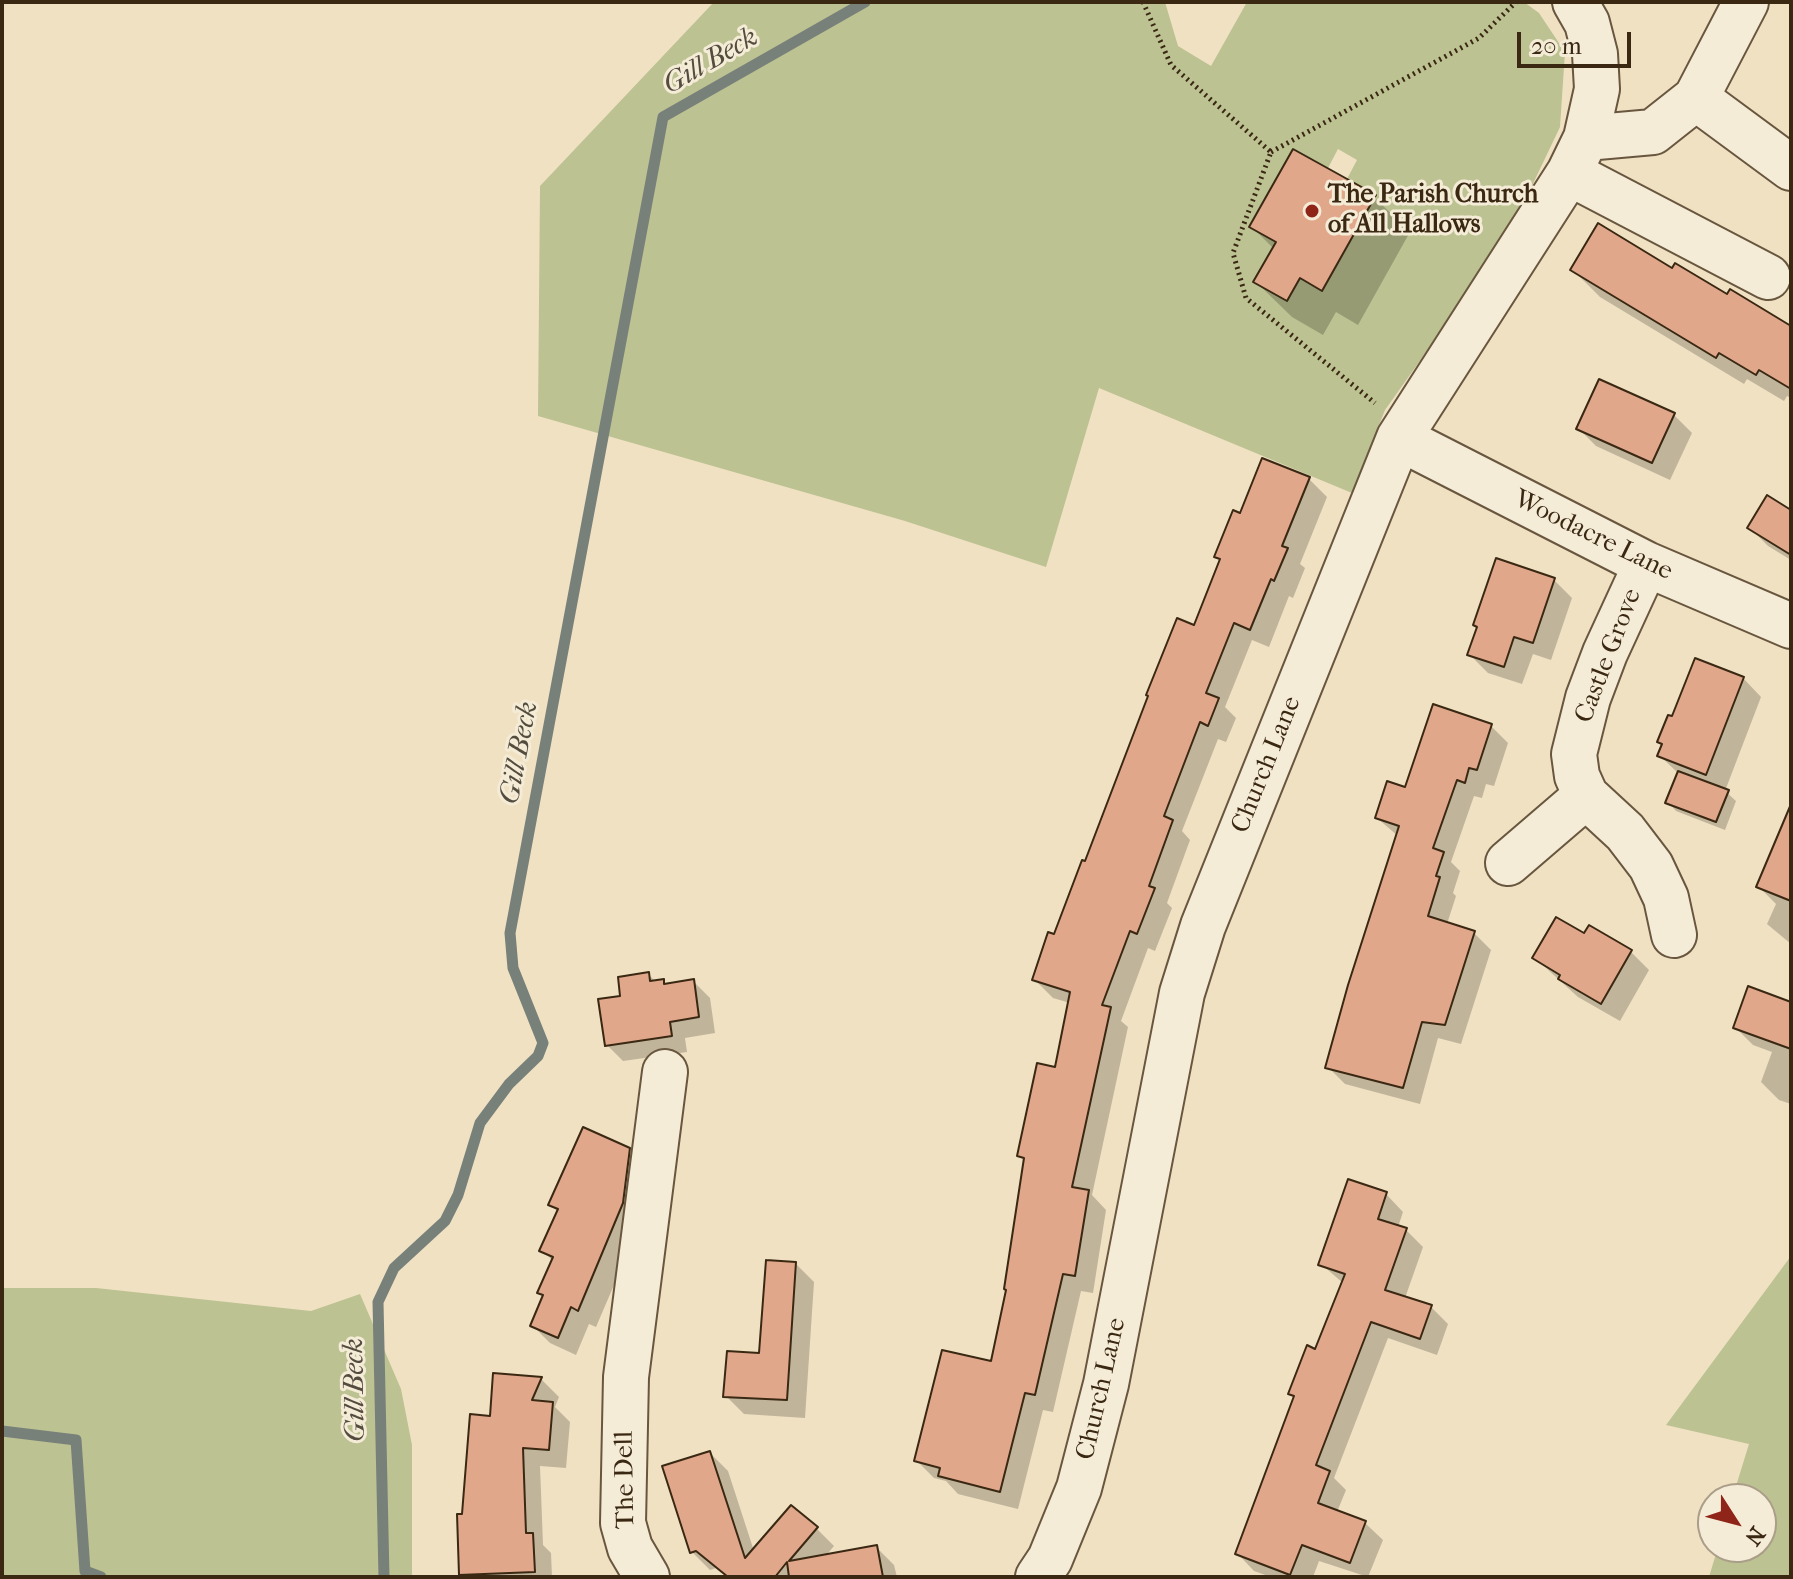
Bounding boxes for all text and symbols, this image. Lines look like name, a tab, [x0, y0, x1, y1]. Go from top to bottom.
scale bar	[1521, 16, 1635, 66]
water label: Gill Beck	[658, 21, 764, 103]
text: 20 m	[1531, 32, 1582, 60]
place label: The Parish Church of All Hallows	[1328, 180, 1538, 242]
marker: The Parish Church of All Hallows	[1303, 202, 1321, 220]
street label: Woodacre Lane	[1509, 484, 1677, 588]
street label: Castle Grove	[1569, 584, 1649, 728]
street label: Church Lane	[1225, 692, 1309, 838]
water label: Gill Beck	[494, 699, 546, 807]
street label: Church Lane	[1071, 1315, 1133, 1463]
water label: Gill Beck	[338, 1338, 374, 1442]
street label: The Dell	[610, 1431, 642, 1529]
north arrow	[1697, 1483, 1777, 1563]
text: N	[1739, 1522, 1770, 1550]

